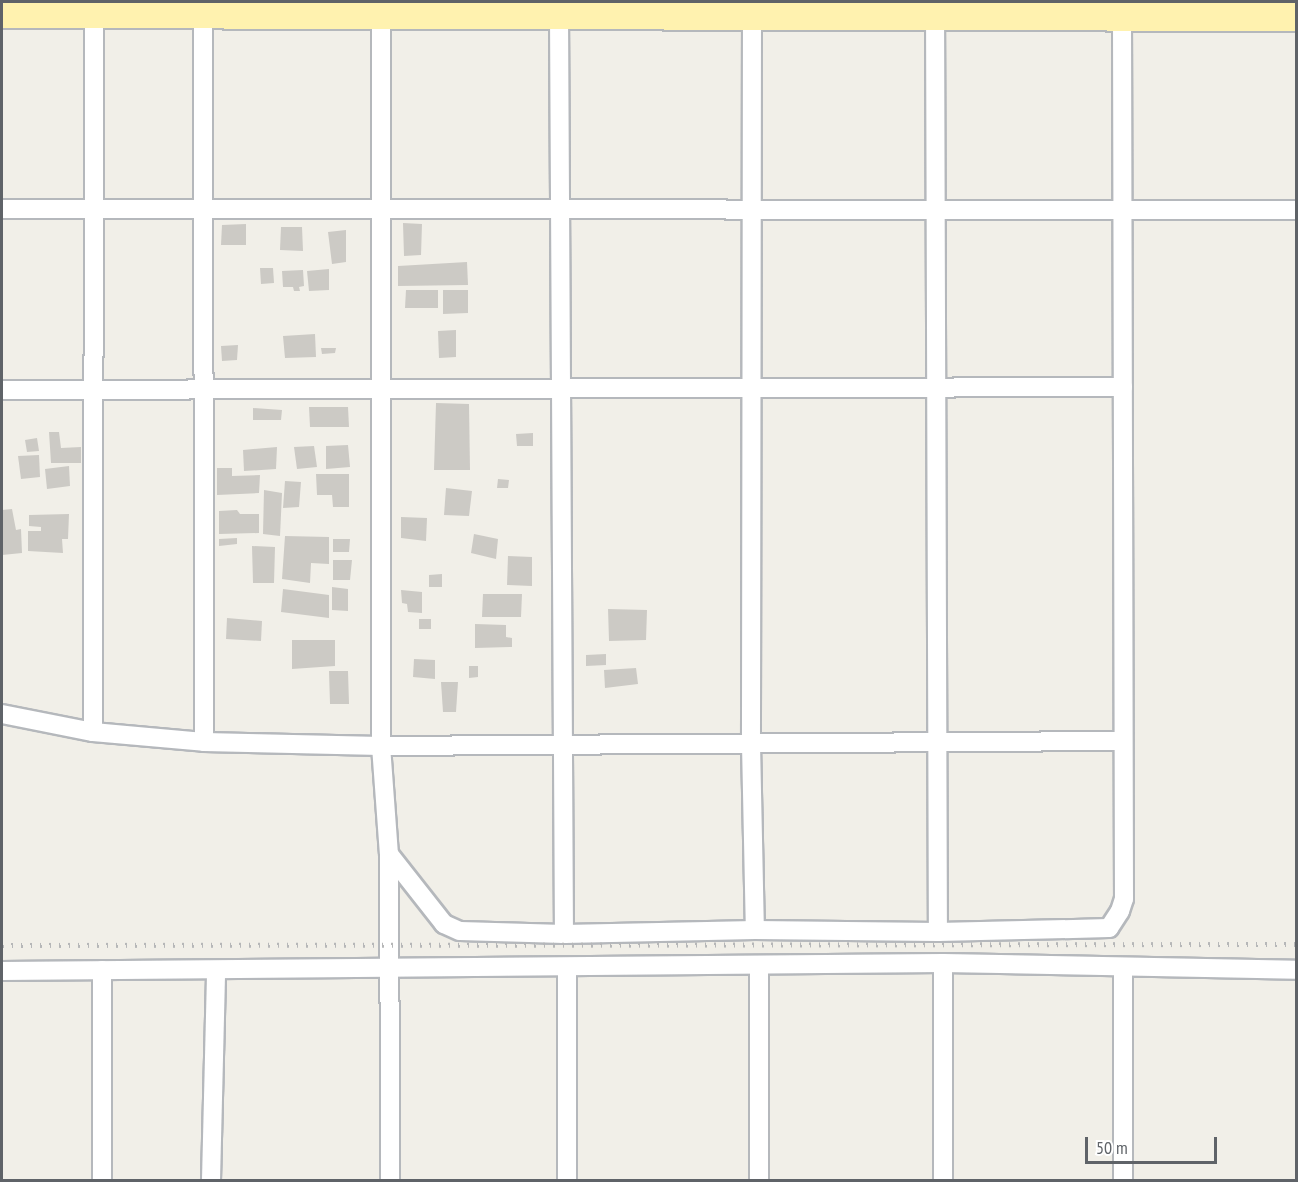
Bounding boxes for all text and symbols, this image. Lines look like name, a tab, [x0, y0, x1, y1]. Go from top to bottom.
scale bar	[1088, 1125, 1220, 1163]
text: 50 m	[1096, 1136, 1128, 1159]

